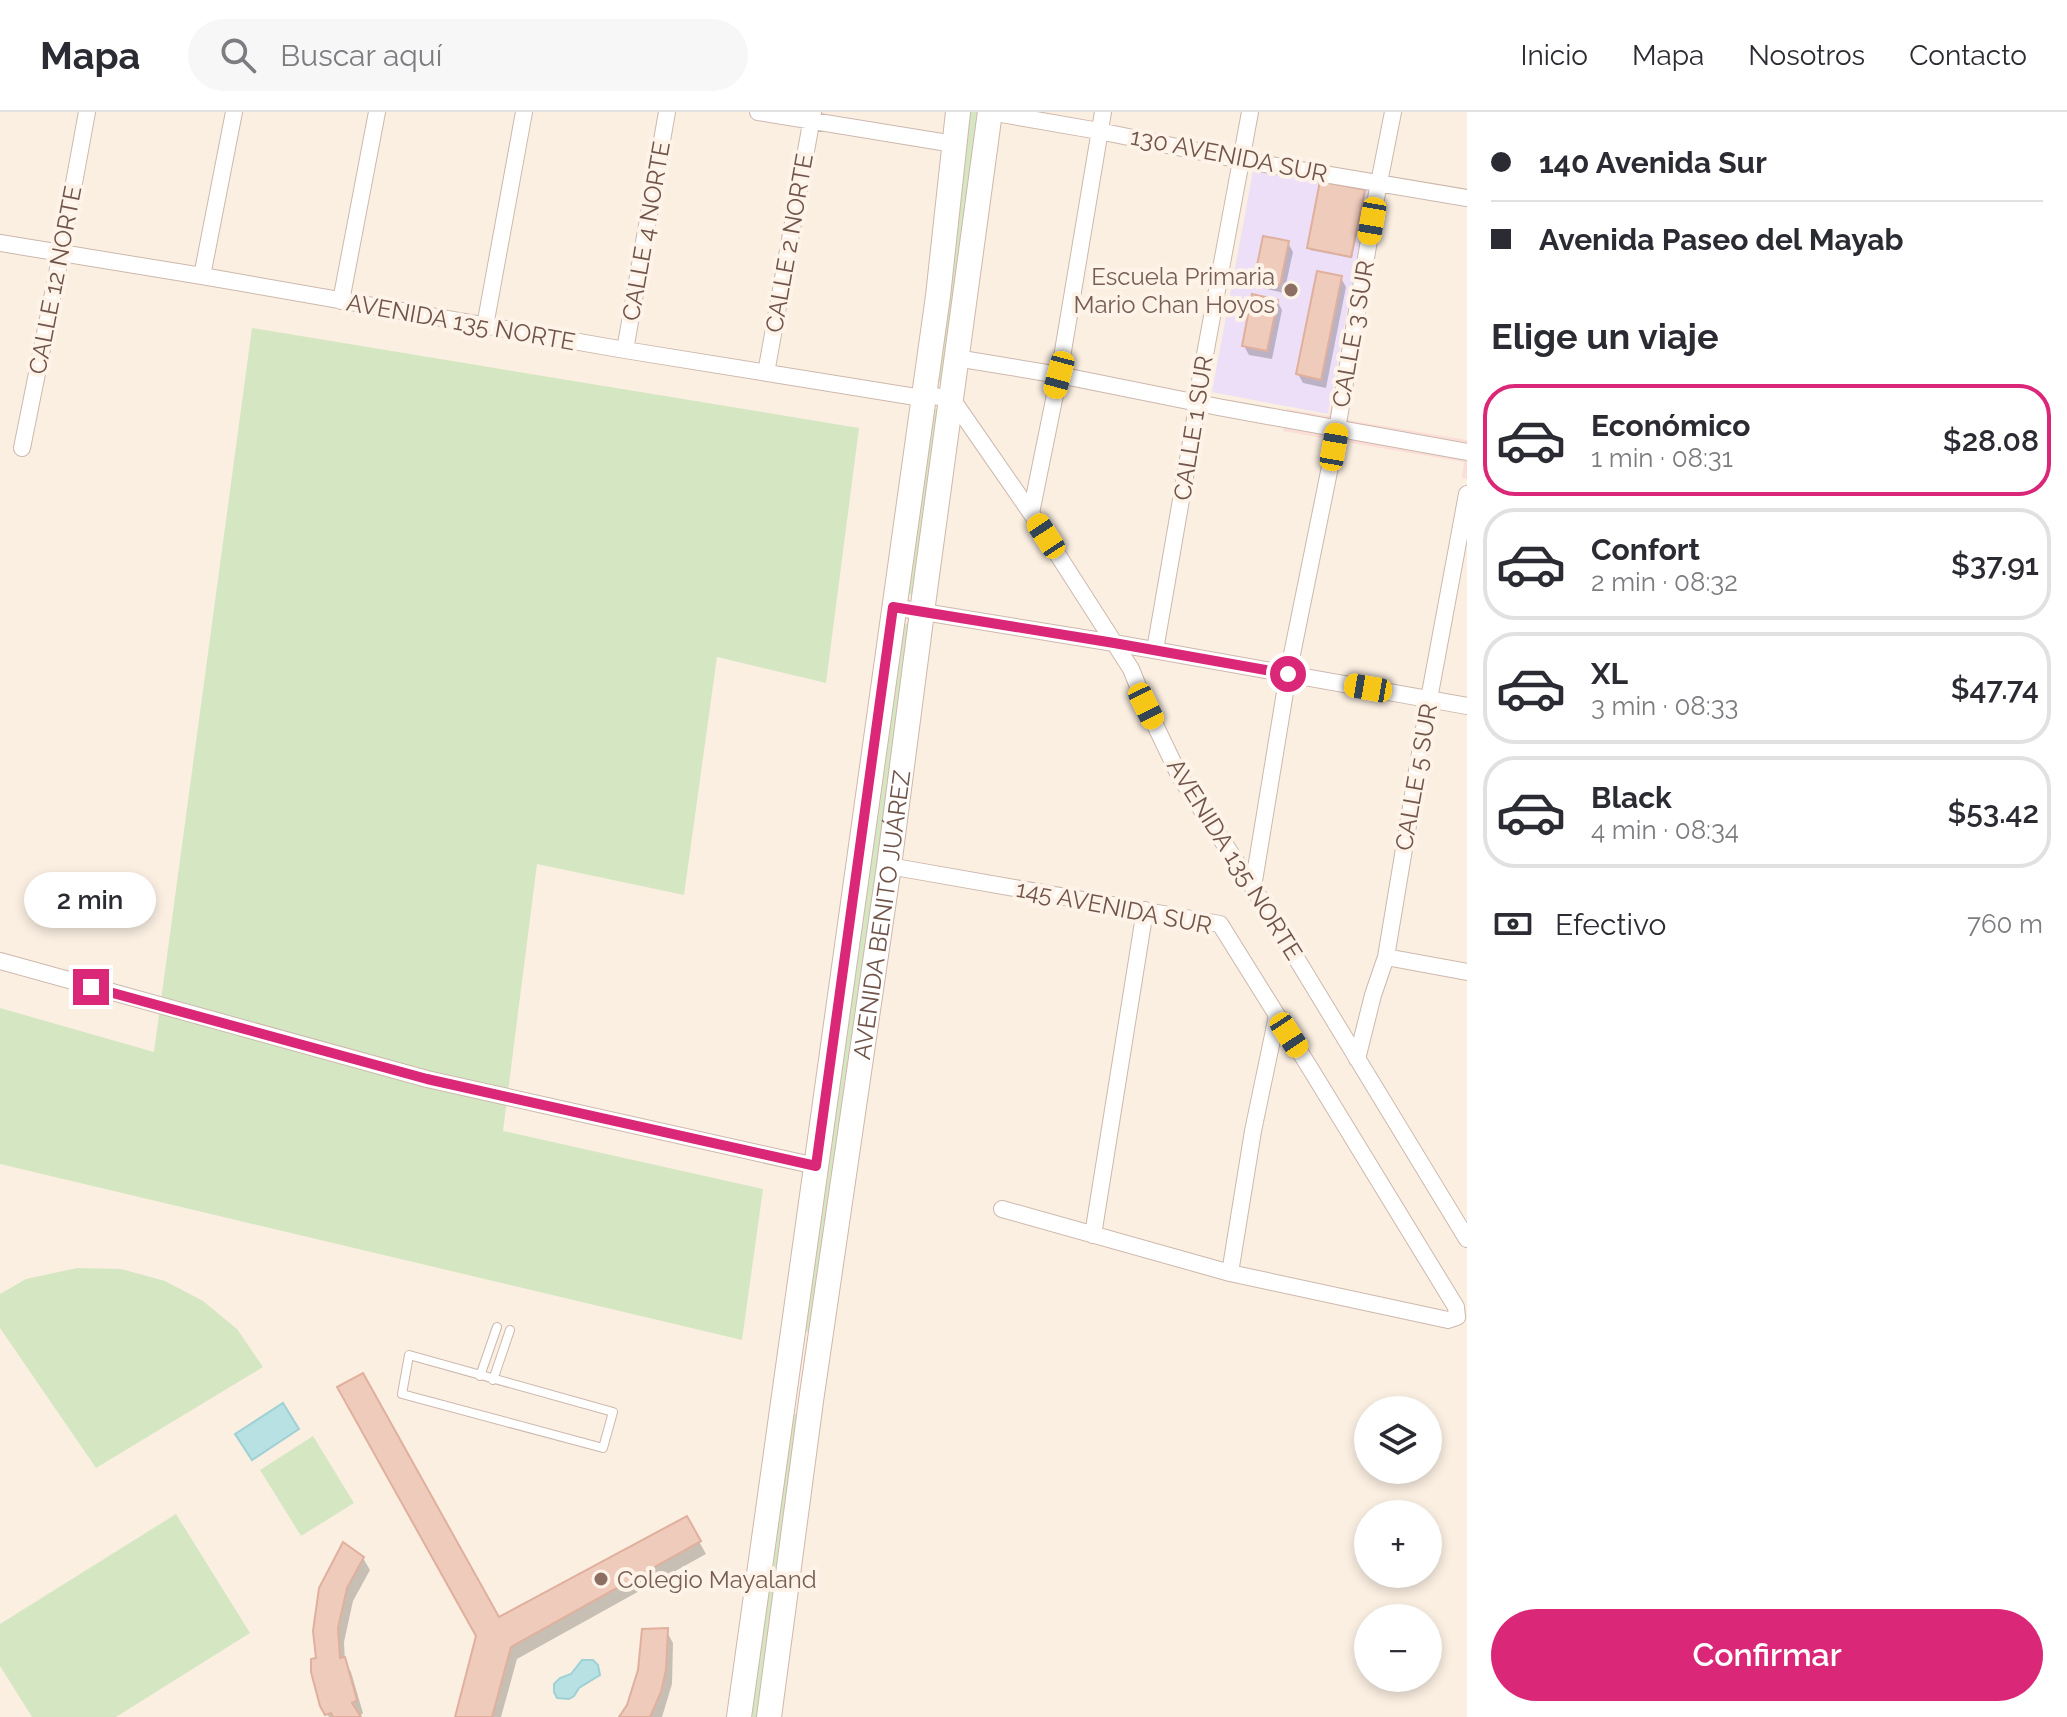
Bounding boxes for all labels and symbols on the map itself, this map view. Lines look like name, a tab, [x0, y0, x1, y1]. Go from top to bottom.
street label: 130 AVENIDA SUR	[1128, 122, 1330, 188]
street label: CALLE 4 NORTE	[616, 139, 676, 323]
street label: CALLE 2 NORTE	[759, 151, 819, 335]
street label: CALLE 12 NORTE	[23, 183, 87, 377]
car	[1356, 195, 1388, 247]
street label: CALLE 3 SUR	[1326, 258, 1380, 410]
place label: Escuela Primaria Mario Chan Hoyos	[1074, 262, 1275, 319]
marker: Escuela Primaria Mario Chan Hoyos	[1282, 281, 1300, 299]
street label: AVENIDA 135 NORTE	[344, 288, 578, 356]
car	[1041, 349, 1077, 401]
street label: CALLE 1 SUR	[1167, 354, 1219, 502]
car	[1318, 421, 1350, 473]
car	[1023, 509, 1069, 563]
route start	[1270, 656, 1306, 692]
car	[1342, 672, 1394, 704]
car	[1125, 679, 1167, 733]
street label: CALLE 5 SUR	[1389, 701, 1443, 853]
street label: AVENIDA 135 NORTE	[1161, 753, 1309, 965]
street label: AVENIDA BENITO JUÁREZ	[846, 769, 916, 1061]
callout: 2 min	[25, 871, 157, 927]
street label: 145 AVENIDA SUR	[1014, 874, 1214, 940]
route end	[73, 969, 109, 1005]
car	[1266, 1008, 1312, 1062]
place label: Colegio Mayaland	[617, 1565, 817, 1594]
marker: Colegio Mayaland	[592, 1570, 610, 1588]

